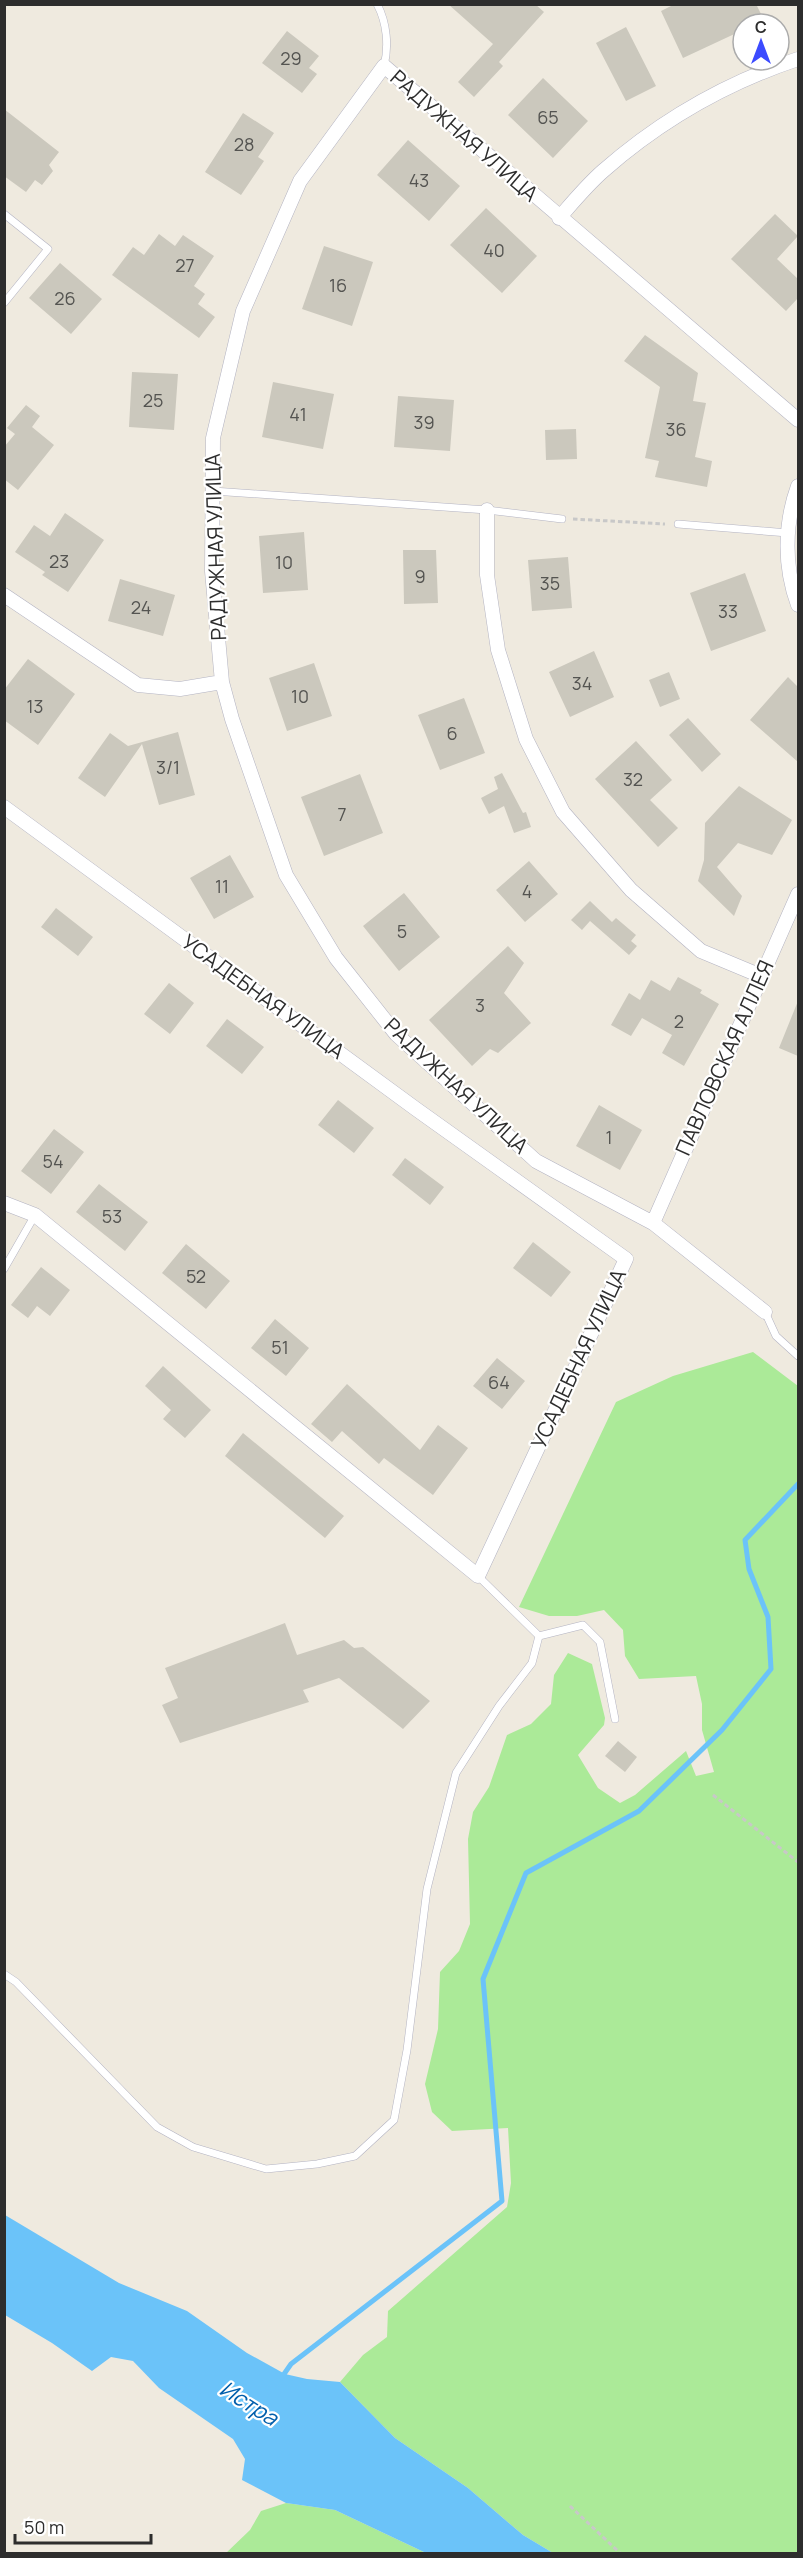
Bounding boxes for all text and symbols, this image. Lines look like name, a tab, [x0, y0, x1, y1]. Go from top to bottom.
north arrow	[731, 12, 791, 72]
text: С	[755, 16, 767, 38]
house number: 29	[280, 46, 302, 70]
street label: РАДУЖНАЯ УЛИЦА	[385, 63, 545, 207]
house number: 65	[537, 105, 559, 129]
house number: 28	[234, 132, 254, 156]
house number: 43	[409, 168, 429, 192]
house number: 40	[483, 238, 505, 262]
house number: 27	[175, 253, 195, 277]
house number: 16	[329, 273, 347, 297]
house number: 26	[54, 286, 76, 310]
house number: 25	[143, 388, 163, 412]
house number: 41	[289, 402, 307, 426]
house number: 39	[413, 410, 435, 434]
house number: 36	[665, 417, 687, 441]
street label: РАДУЖНАЯ УЛИЦА	[198, 453, 232, 641]
house number: 23	[49, 549, 69, 573]
house number: 10	[275, 550, 293, 574]
house number: 9	[414, 564, 426, 588]
house number: 35	[540, 571, 560, 595]
house number: 24	[131, 595, 151, 619]
house number: 33	[718, 599, 738, 623]
house number: 34	[572, 671, 592, 695]
house number: 10	[291, 684, 309, 708]
house number: 13	[27, 694, 43, 718]
house number: 6	[446, 721, 458, 745]
house number: 3/1	[156, 755, 180, 779]
house number: 32	[623, 767, 643, 791]
house number: 7	[337, 802, 347, 826]
house number: 11	[215, 874, 229, 898]
house number: 4	[522, 879, 532, 903]
house number: 5	[397, 919, 407, 943]
street label: УСАДЕБНАЯ УЛИЦА	[176, 927, 351, 1065]
street label: ПАВЛОВСКАЯ АЛЛЕЯ	[669, 956, 780, 1159]
house number: 3	[475, 993, 485, 1017]
house number: 2	[674, 1009, 684, 1033]
street label: РАДУЖНАЯ УЛИЦА	[379, 1011, 535, 1159]
house number: 1	[605, 1125, 613, 1149]
house number: 54	[42, 1149, 64, 1173]
house number: 53	[102, 1204, 122, 1228]
house number: 52	[186, 1264, 206, 1288]
street label: УСАДЕБНАЯ УЛИЦА	[524, 1264, 632, 1453]
house number: 51	[271, 1335, 289, 1359]
house number: 64	[488, 1370, 510, 1394]
water label: Истра	[214, 2373, 285, 2433]
scale bar	[15, 2507, 152, 2545]
text: 50 m	[24, 2515, 64, 2539]

